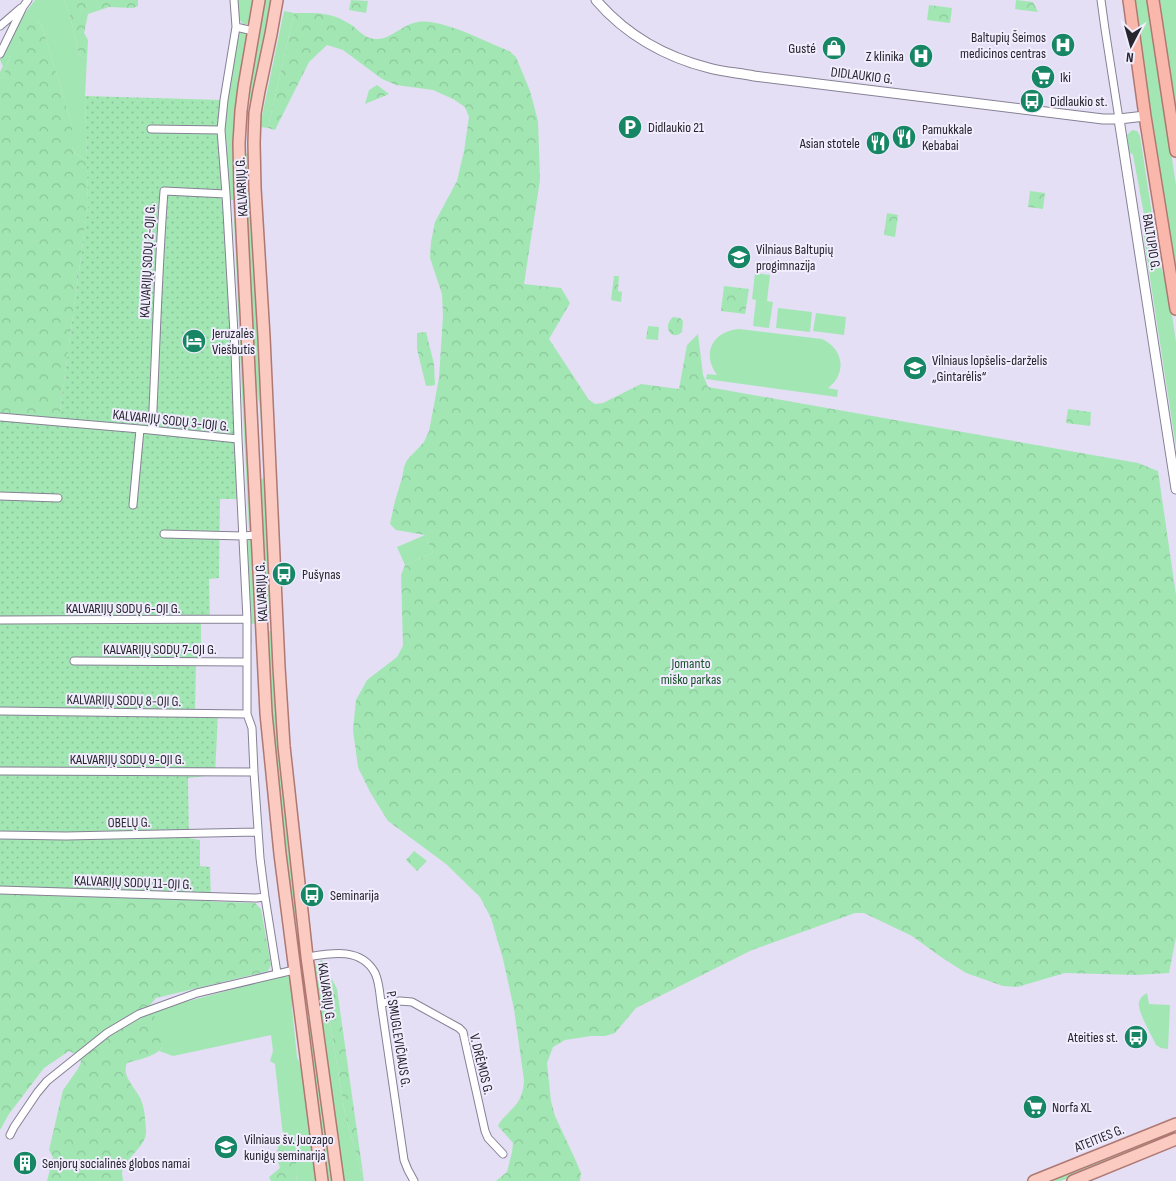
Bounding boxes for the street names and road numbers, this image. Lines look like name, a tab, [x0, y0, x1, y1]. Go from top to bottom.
street label: DIDLAUKIO G.	[830, 63, 894, 88]
street label: KALVARIJŲ G.	[231, 157, 252, 217]
street label: KALVARIJŲ SODŲ 2-OJI G.	[136, 204, 159, 319]
street label: BALTUPIO G.	[1139, 213, 1164, 271]
street label: KALVARIJŲ SODŲ 3-IOJI G.	[112, 406, 230, 435]
street label: KALVARIJŲ G.	[251, 562, 272, 622]
street label: KALVARIJŲ SODŲ 6-OJI G.	[66, 600, 180, 617]
street label: KALVARIJŲ SODŲ 7-OJI G.	[103, 641, 217, 658]
street label: KALVARIJŲ SODŲ 8-OJI G.	[67, 691, 181, 710]
street label: KALVARIJŲ SODŲ 9-OJI G.	[70, 751, 184, 768]
street label: OBELŲ G.	[108, 814, 150, 831]
street label: KALVARIJŲ SODŲ 11-OJI G.	[74, 872, 192, 893]
street label: KALVARIJŲ G.	[314, 961, 339, 1023]
street label: P. SMUGLEVIČIAUS G.	[382, 990, 415, 1089]
street label: V. DRĖMOS G.	[466, 1032, 497, 1096]
street label: ATEITIES G.	[1071, 1121, 1126, 1156]

